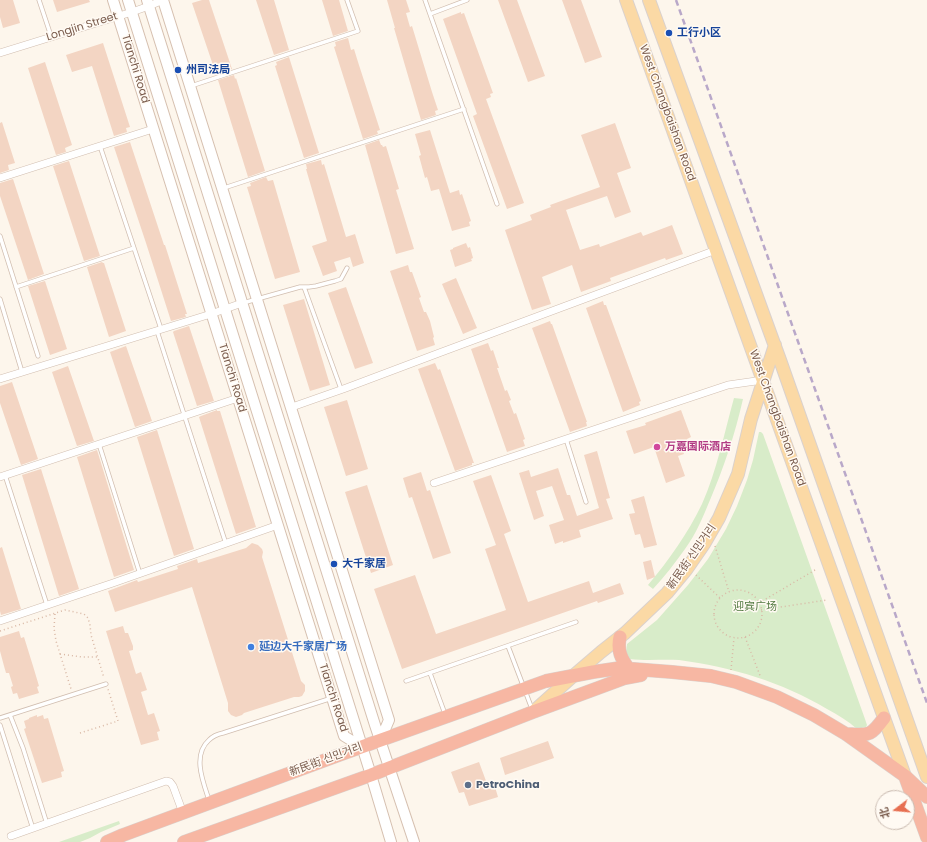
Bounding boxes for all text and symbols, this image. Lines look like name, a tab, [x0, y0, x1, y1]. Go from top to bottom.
street label: Longjin Street	[45, 10, 119, 44]
place label: 工行小区	[677, 26, 721, 40]
marker: 工行小区	[664, 28, 674, 38]
street label: Tianchi Road	[118, 33, 152, 105]
street label: West Changbaishan Road	[636, 43, 698, 183]
place label: 州司法局	[186, 63, 230, 77]
marker: 州司法局	[173, 65, 183, 75]
street label: Tianchi Road	[215, 342, 249, 414]
street label: West Changbaishan Road	[746, 348, 808, 488]
place label: 万嘉国际酒店	[665, 440, 731, 454]
marker: 万嘉国际酒店	[652, 442, 662, 452]
street label: 新民街 신민거리	[665, 522, 719, 592]
place label: 大千家居	[342, 557, 386, 571]
marker: 大千家居	[329, 559, 339, 569]
park label: 迎宾广场	[733, 600, 777, 614]
place label: 延边大千家居广场	[259, 640, 347, 654]
marker: 延边大千家居广场	[246, 642, 256, 652]
street label: Tianchi Road	[316, 662, 350, 734]
street label: 新民街 신민거리	[288, 741, 364, 779]
place label: PetroChina	[476, 778, 540, 792]
marker: PetroChina	[463, 780, 473, 790]
north arrow	[875, 790, 915, 830]
text: 北	[875, 806, 894, 821]

